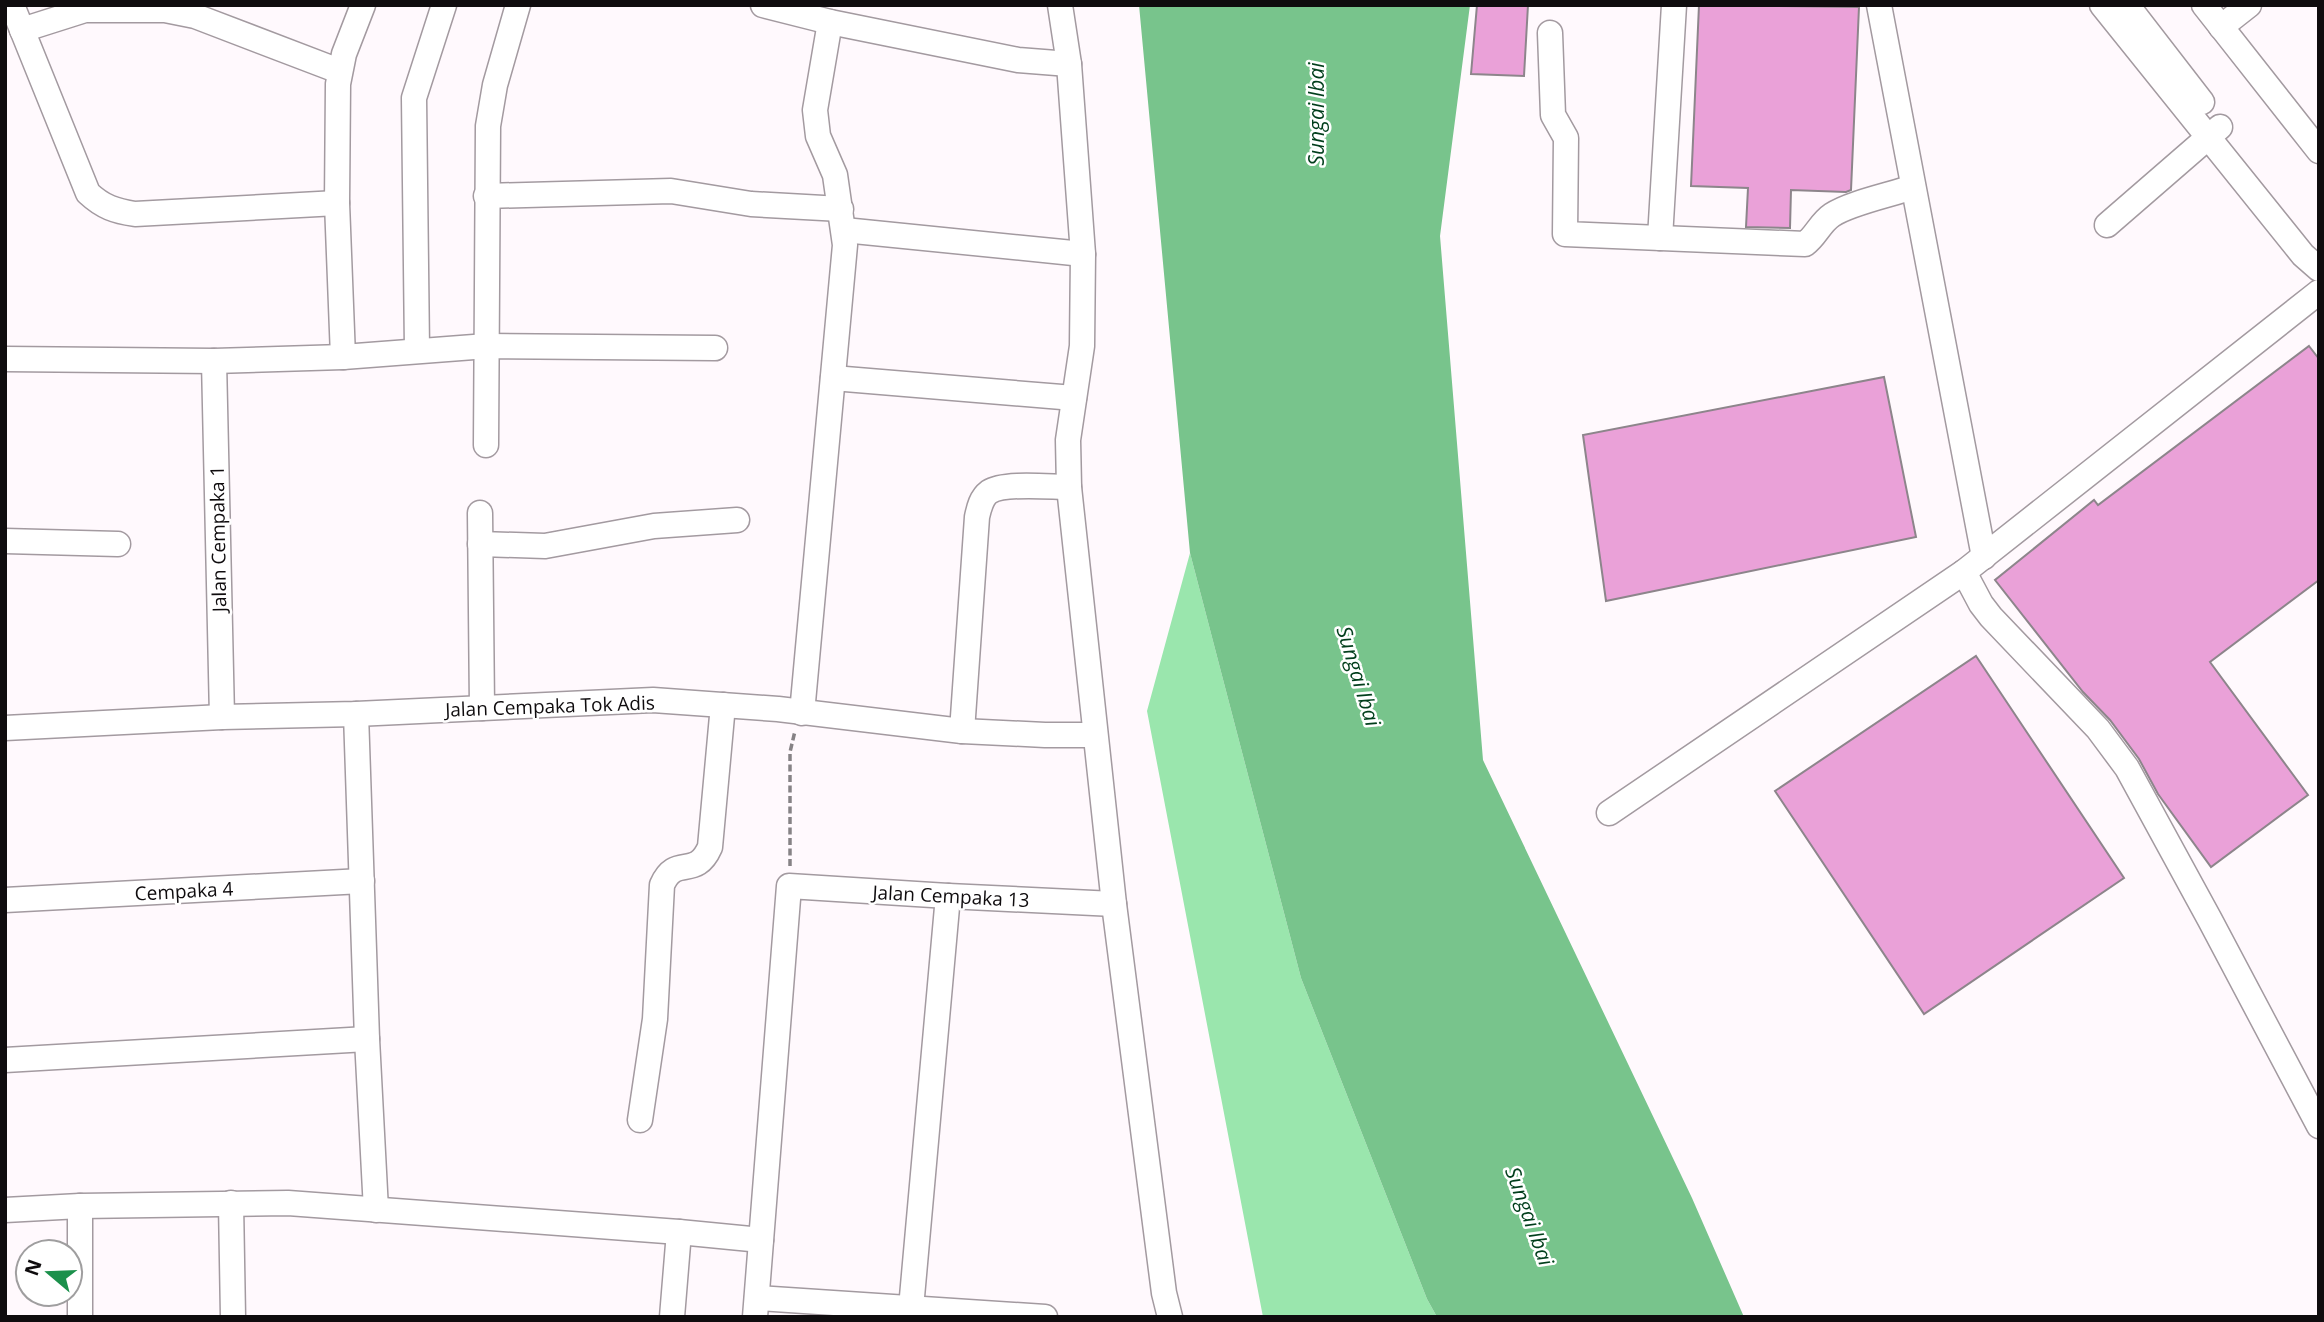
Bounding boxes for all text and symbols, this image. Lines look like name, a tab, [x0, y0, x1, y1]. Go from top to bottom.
water label: Sungai Ibai	[1302, 62, 1330, 166]
street label: Jalan Cempaka 1	[204, 466, 232, 614]
water label: Sungai Ibai	[1331, 623, 1388, 730]
street label: Jalan Cempaka Tok Adis	[443, 689, 655, 723]
street label: Cempaka 4	[134, 875, 234, 907]
street label: Jalan Cempaka 13	[870, 879, 1030, 913]
water label: Sungai Ibai	[1499, 1163, 1561, 1270]
north arrow	[14, 1238, 84, 1308]
text: N	[18, 1256, 48, 1279]

